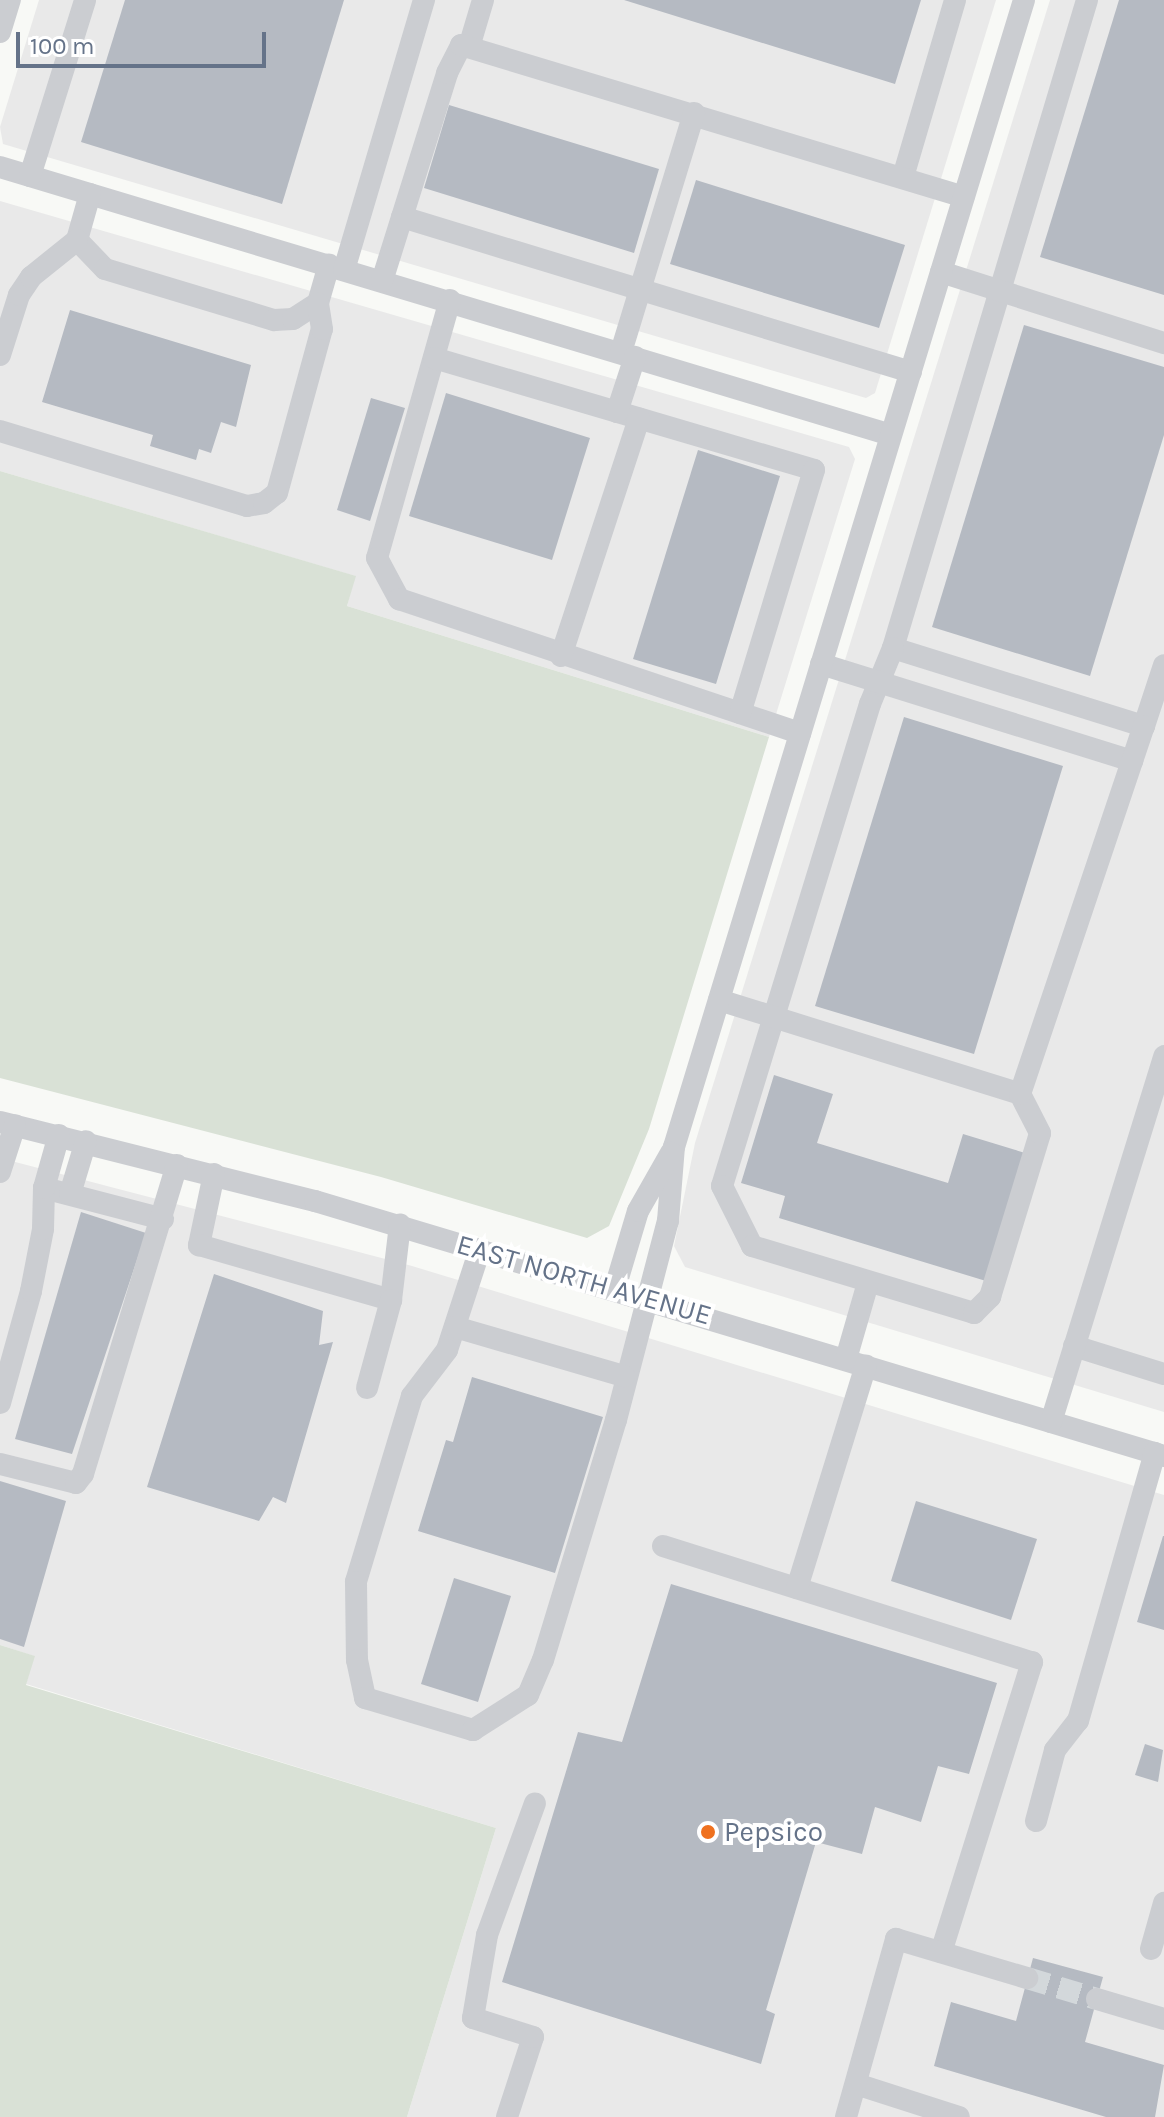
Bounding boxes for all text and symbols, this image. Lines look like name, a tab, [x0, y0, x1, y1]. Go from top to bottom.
scale bar	[20, 16, 270, 66]
text: 100 m	[30, 32, 95, 60]
street label: EAST NORTH AVENUE	[453, 1228, 715, 1332]
place label: Pepsico	[724, 1815, 823, 1849]
marker: Pepsico	[699, 1823, 717, 1841]

